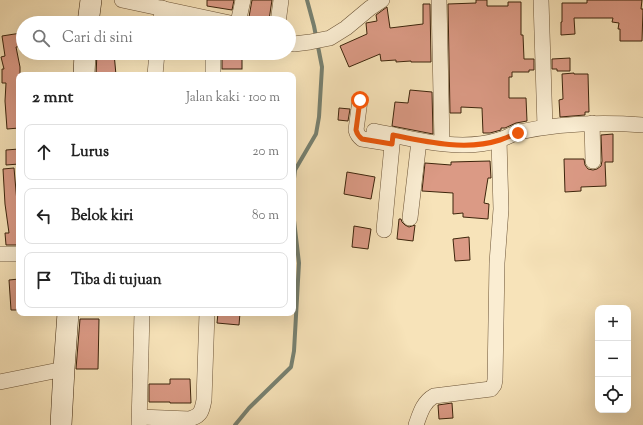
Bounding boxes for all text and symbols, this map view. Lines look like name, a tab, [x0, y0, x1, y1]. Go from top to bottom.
search box	[16, 16, 296, 60]
icon: search	[30, 27, 52, 49]
text: Cari di sini	[62, 28, 133, 49]
text: 2 mnt	[32, 86, 73, 110]
text: Jalan kaki · 100 m	[186, 89, 280, 107]
route start	[351, 91, 369, 109]
route end	[509, 124, 527, 142]
icon: ahead	[33, 141, 55, 163]
text: Lurus	[71, 142, 109, 163]
text: 20 m	[253, 143, 279, 161]
icon: left	[33, 205, 55, 227]
text: Belok kiri	[71, 206, 133, 227]
text: 80 m	[252, 207, 279, 225]
icon: arrive	[33, 269, 55, 291]
text: Tiba di tujuan	[71, 270, 162, 291]
map controls	[595, 305, 631, 413]
button: +	[595, 305, 631, 341]
button: −	[595, 341, 631, 377]
button: locate	[595, 377, 631, 413]

